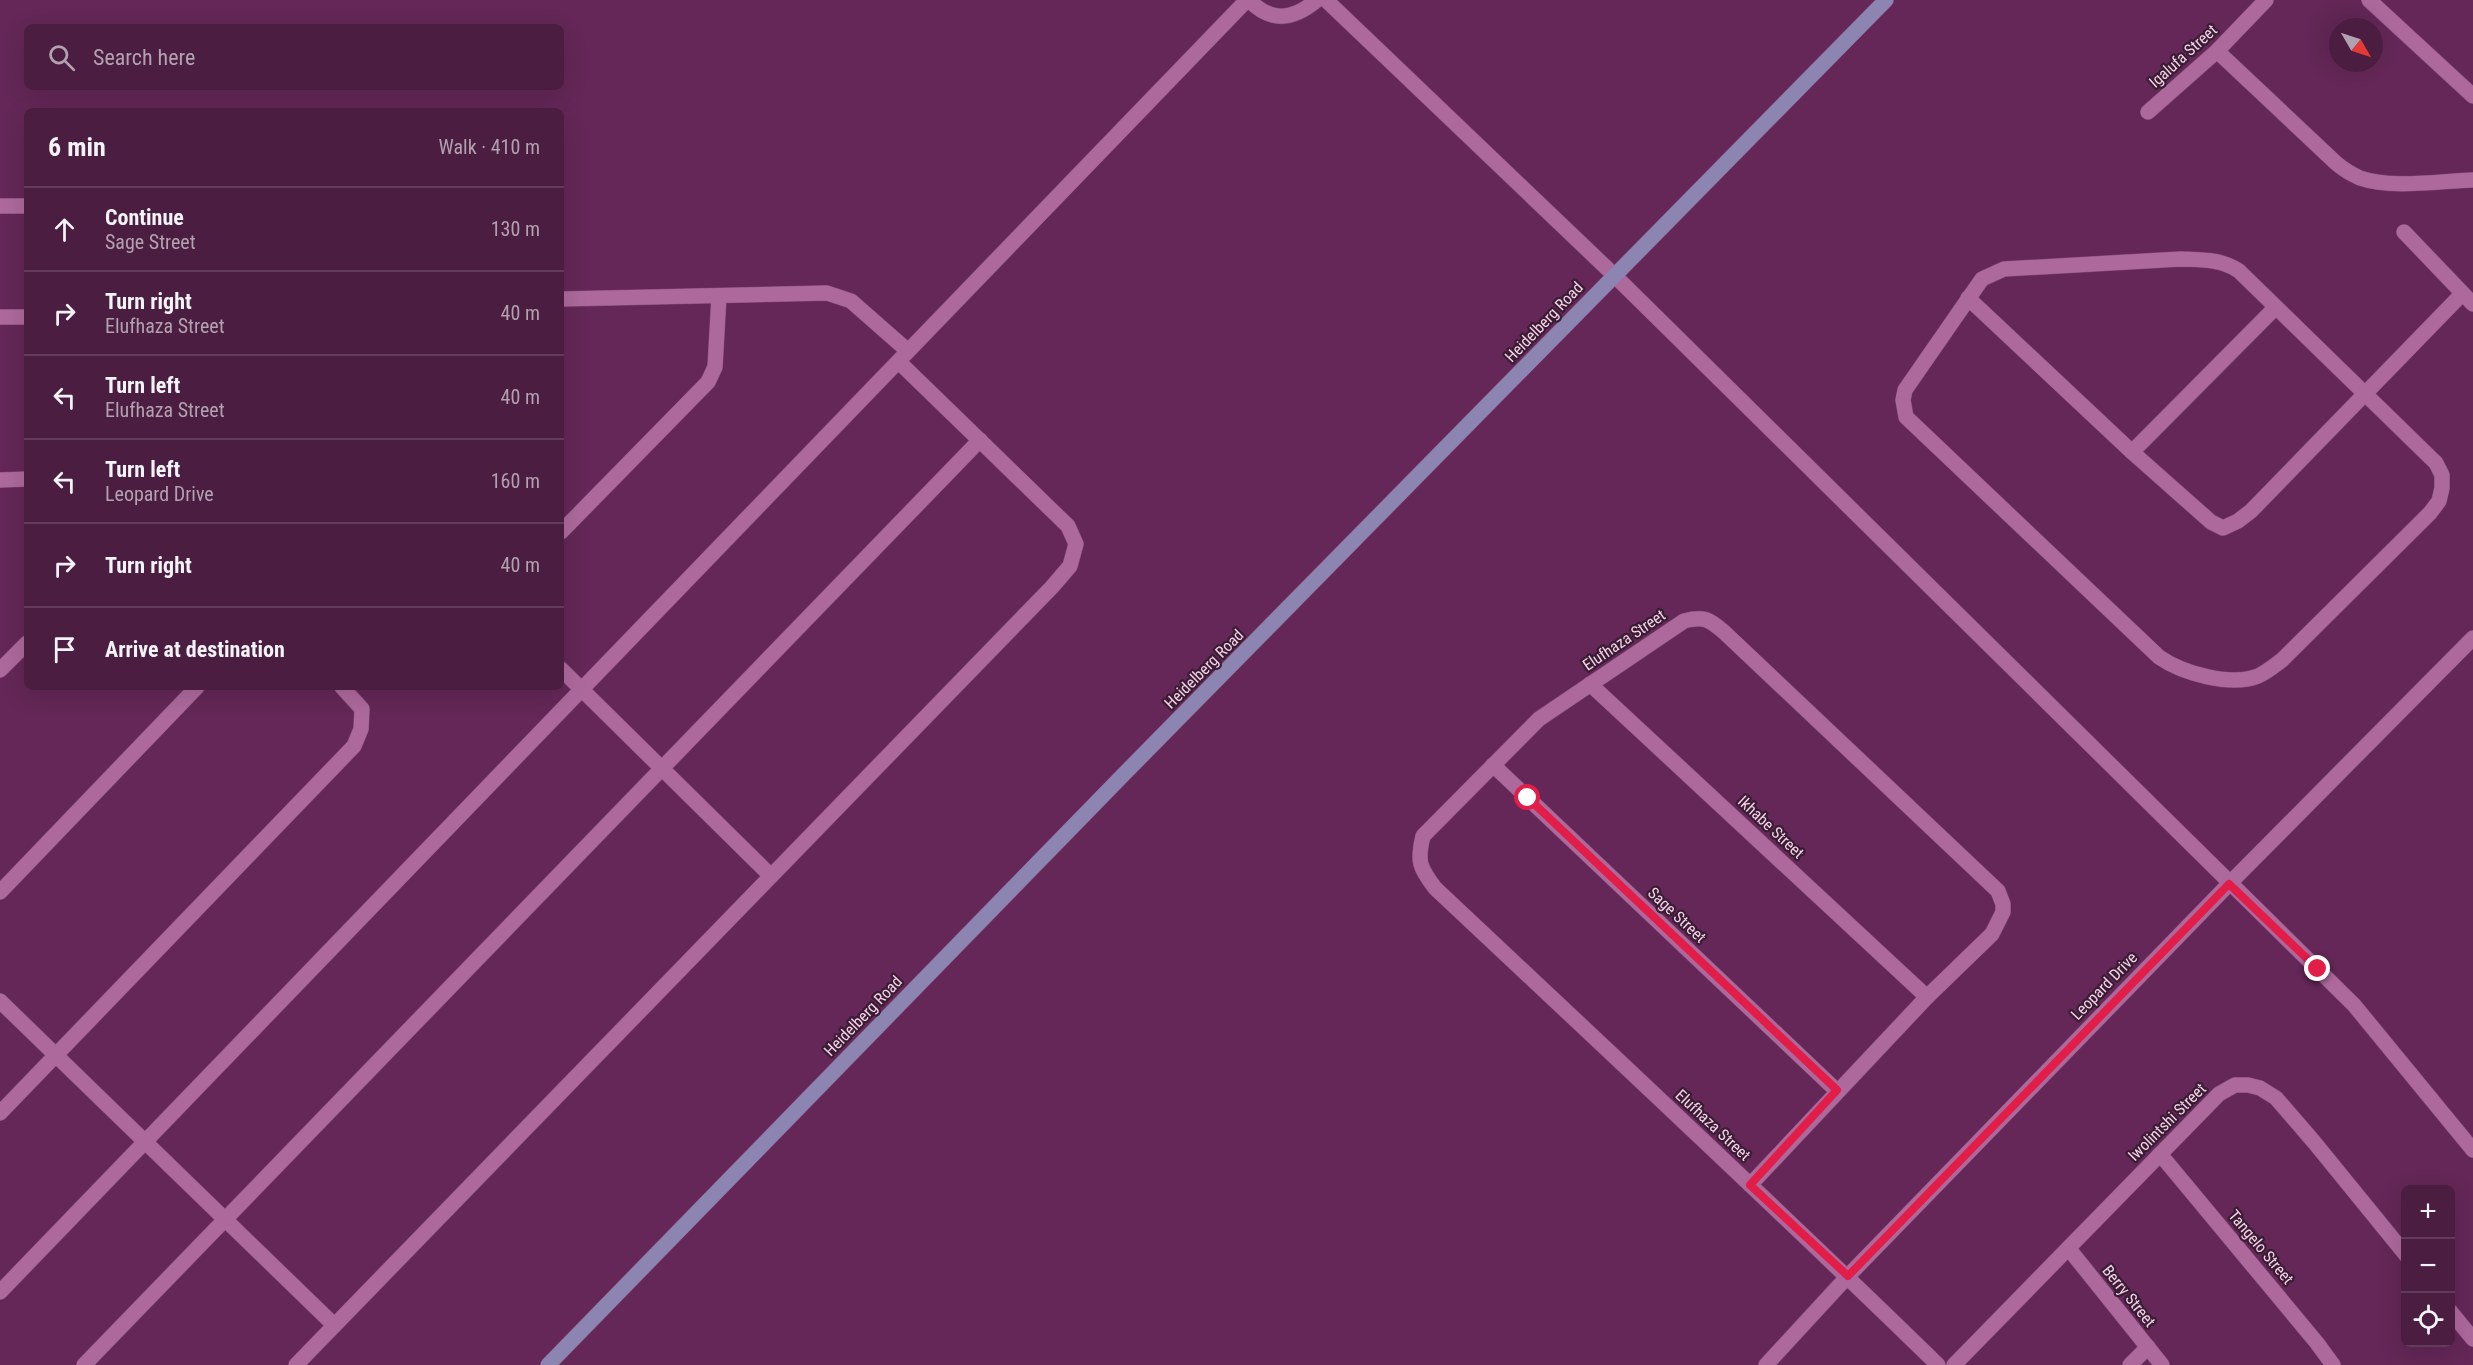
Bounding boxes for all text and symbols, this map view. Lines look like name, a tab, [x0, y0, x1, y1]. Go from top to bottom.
north arrow	[2329, 18, 2383, 72]
street label: Igalufa Street	[2145, 20, 2221, 91]
search box	[24, 24, 564, 90]
icon: search	[45, 41, 78, 74]
text: Search here	[93, 45, 195, 70]
text: 6 min	[48, 132, 106, 162]
text: Walk · 410 m	[439, 135, 540, 159]
text: Continue	[105, 205, 184, 230]
icon: ahead	[48, 213, 81, 246]
text: 130 m	[491, 217, 540, 241]
text: Sage Street	[105, 230, 196, 254]
street label: Heidelberg Road	[1501, 278, 1587, 366]
text: Turn right	[105, 289, 192, 314]
icon: right	[48, 297, 81, 330]
text: 40 m	[501, 301, 540, 325]
text: Elufhaza Street	[105, 314, 225, 338]
text: Turn left	[105, 373, 180, 398]
icon: left	[48, 381, 81, 414]
text: 40 m	[501, 385, 540, 409]
text: Elufhaza Street	[105, 398, 225, 422]
text: Turn left	[105, 457, 180, 482]
icon: left	[48, 465, 81, 498]
text: 160 m	[491, 469, 540, 493]
text: Leopard Drive	[105, 482, 214, 506]
icon: right	[48, 549, 81, 582]
text: Turn right	[105, 553, 192, 578]
text: 40 m	[501, 553, 540, 577]
street label: Elufhaza Street	[1579, 605, 1669, 675]
street label: Heidelberg Road	[1161, 626, 1247, 712]
icon: arrive	[48, 633, 81, 666]
text: Arrive at destination	[105, 637, 285, 662]
route start	[1514, 784, 1540, 810]
street label: Ikhabe Street	[1734, 792, 1808, 862]
street label: Sage Street	[1644, 883, 1710, 947]
street label: Leopard Drive	[2067, 948, 2141, 1024]
route end	[2304, 955, 2330, 981]
street label: Heidelberg Road	[820, 972, 906, 1060]
street label: Iwolintshi Street	[2124, 1079, 2210, 1165]
street label: Elufhaza Street	[1672, 1085, 1755, 1165]
map controls	[2401, 1185, 2455, 1347]
button: +	[2401, 1185, 2455, 1239]
street label: Tangelo Street	[2224, 1206, 2298, 1288]
button: −	[2401, 1239, 2455, 1293]
street label: Berry Street	[2098, 1261, 2160, 1331]
button: locate	[2401, 1293, 2455, 1347]

